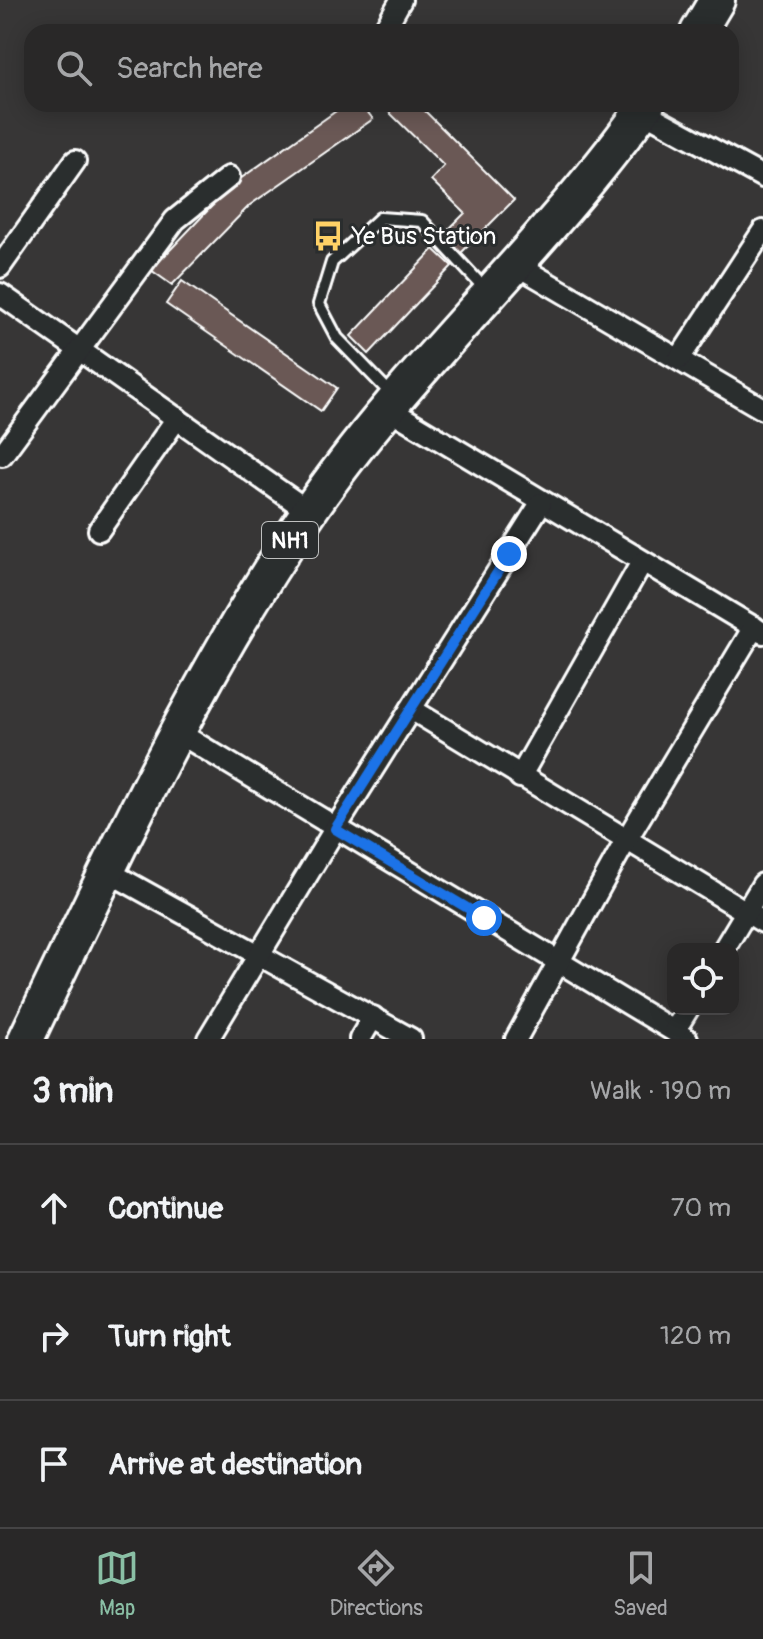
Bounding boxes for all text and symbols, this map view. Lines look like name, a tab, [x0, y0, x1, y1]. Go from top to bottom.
search box	[24, 24, 739, 112]
icon: search	[52, 46, 96, 90]
text: Search here	[116, 50, 263, 87]
bus stop icon: Ye Bus Station	[311, 219, 345, 253]
place label: Ye Bus Station	[351, 222, 496, 251]
road number: NH1	[262, 522, 318, 558]
route end	[491, 536, 527, 572]
route start	[466, 900, 502, 936]
map controls	[667, 943, 739, 1015]
button: locate	[667, 943, 739, 1015]
text: 3 min	[32, 1070, 114, 1113]
text: Walk · 190 m	[590, 1075, 731, 1107]
icon: ahead	[32, 1186, 76, 1230]
text: Continue	[108, 1190, 223, 1227]
text: 70 m	[671, 1192, 731, 1224]
icon: right	[32, 1314, 76, 1358]
text: Turn right	[108, 1318, 231, 1355]
text: 120 m	[660, 1320, 731, 1352]
icon: arrive	[32, 1442, 76, 1486]
text: Arrive at destination	[108, 1446, 362, 1483]
tab: Map	[95, 1546, 139, 1622]
tab: Directions	[330, 1546, 423, 1622]
tab: Saved	[613, 1546, 668, 1622]

